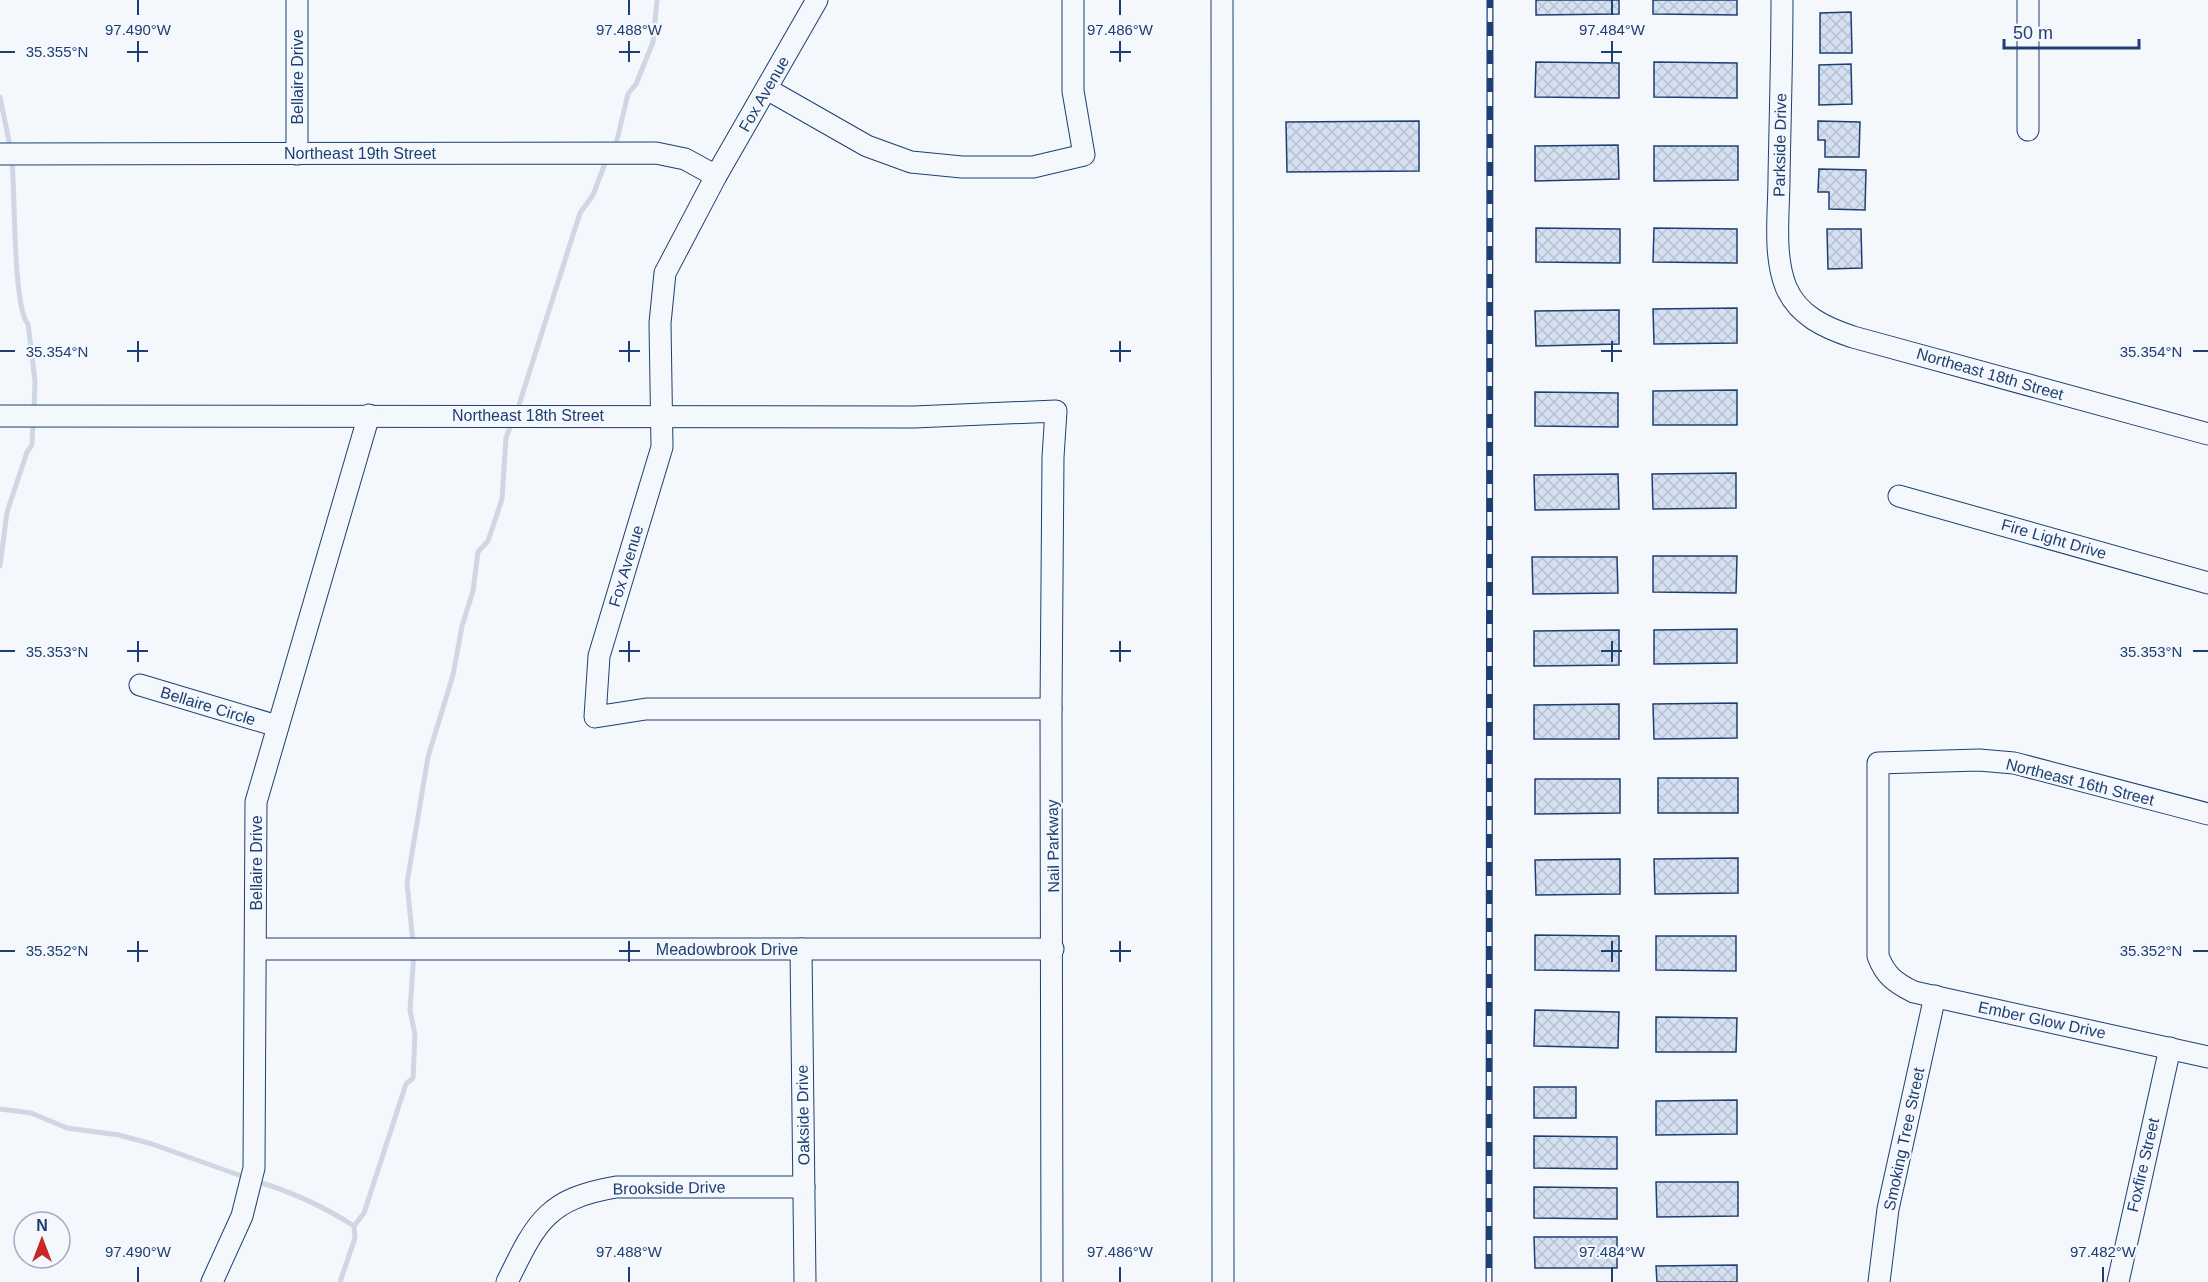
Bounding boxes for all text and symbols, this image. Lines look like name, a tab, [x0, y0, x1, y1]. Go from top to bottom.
scale bar	[2004, 12, 2139, 50]
text: 97.490°W	[105, 21, 172, 38]
text: 97.488°W	[596, 21, 663, 38]
text: 97.486°W	[1087, 21, 1154, 38]
text: 97.484°W	[1579, 21, 1646, 38]
text: 50 m	[2013, 23, 2053, 43]
street label: Bellaire Drive	[289, 29, 306, 125]
text: 35.355°N	[26, 43, 88, 60]
street label: Fox Avenue	[736, 53, 792, 135]
street label: Parkside Drive	[1771, 93, 1789, 197]
street label: Northeast 19th Street	[284, 145, 437, 162]
text: 35.354°N	[26, 343, 88, 360]
text: 35.354°N	[2120, 343, 2182, 360]
street label: Northeast 18th Street	[1915, 345, 2066, 403]
street label: Northeast 18th Street	[452, 407, 605, 424]
street label: Fire Light Drive	[2000, 516, 2109, 562]
street label: Fox Avenue	[606, 523, 646, 609]
text: 35.353°N	[26, 643, 88, 660]
text: 35.353°N	[2120, 643, 2182, 660]
street label: Bellaire Circle	[158, 683, 258, 729]
street label: Northeast 16th Street	[2004, 755, 2156, 809]
street label: Nail Parkway	[1044, 799, 1062, 893]
street label: Bellaire Drive	[248, 815, 265, 911]
street label: Meadowbrook Drive	[656, 941, 798, 958]
text: 35.352°N	[26, 942, 88, 959]
text: 35.352°N	[2120, 942, 2182, 959]
street label: Ember Glow Drive	[1977, 998, 2107, 1042]
street label: Oakside Drive	[794, 1065, 812, 1165]
street label: Smoking Tree Street	[1881, 1065, 1928, 1212]
street label: Foxfire Street	[2124, 1116, 2162, 1214]
street label: Brookside Drive	[612, 1179, 726, 1197]
north arrow	[12, 1210, 72, 1270]
text: N	[36, 1217, 48, 1234]
text: 97.490°W	[105, 1243, 172, 1260]
text: 97.488°W	[596, 1243, 663, 1260]
text: 97.486°W	[1087, 1243, 1154, 1260]
text: 97.484°W	[1579, 1243, 1646, 1260]
text: 97.482°W	[2070, 1243, 2137, 1260]

